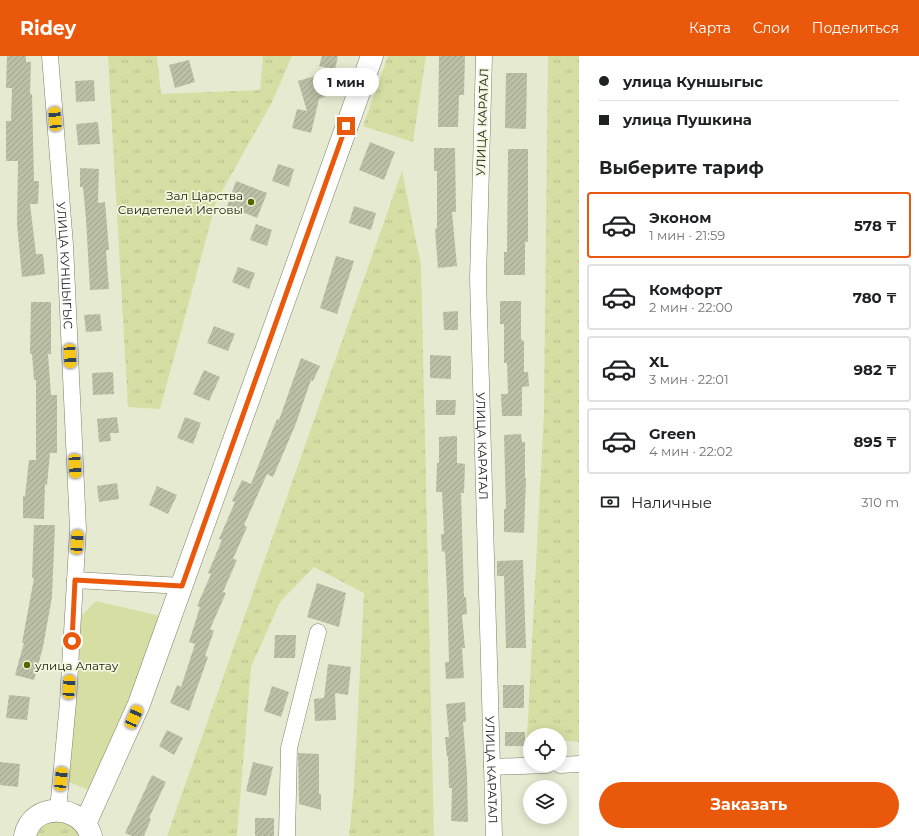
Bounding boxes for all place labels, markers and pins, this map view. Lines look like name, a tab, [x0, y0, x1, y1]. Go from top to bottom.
place label: Зал Царства Свидетелей Иеговы	[118, 188, 243, 217]
marker: Зал Царства Свидетелей Иеговы	[246, 197, 256, 207]
place label: улица Алатау	[34, 658, 119, 673]
marker: улица Алатау	[22, 660, 32, 670]

